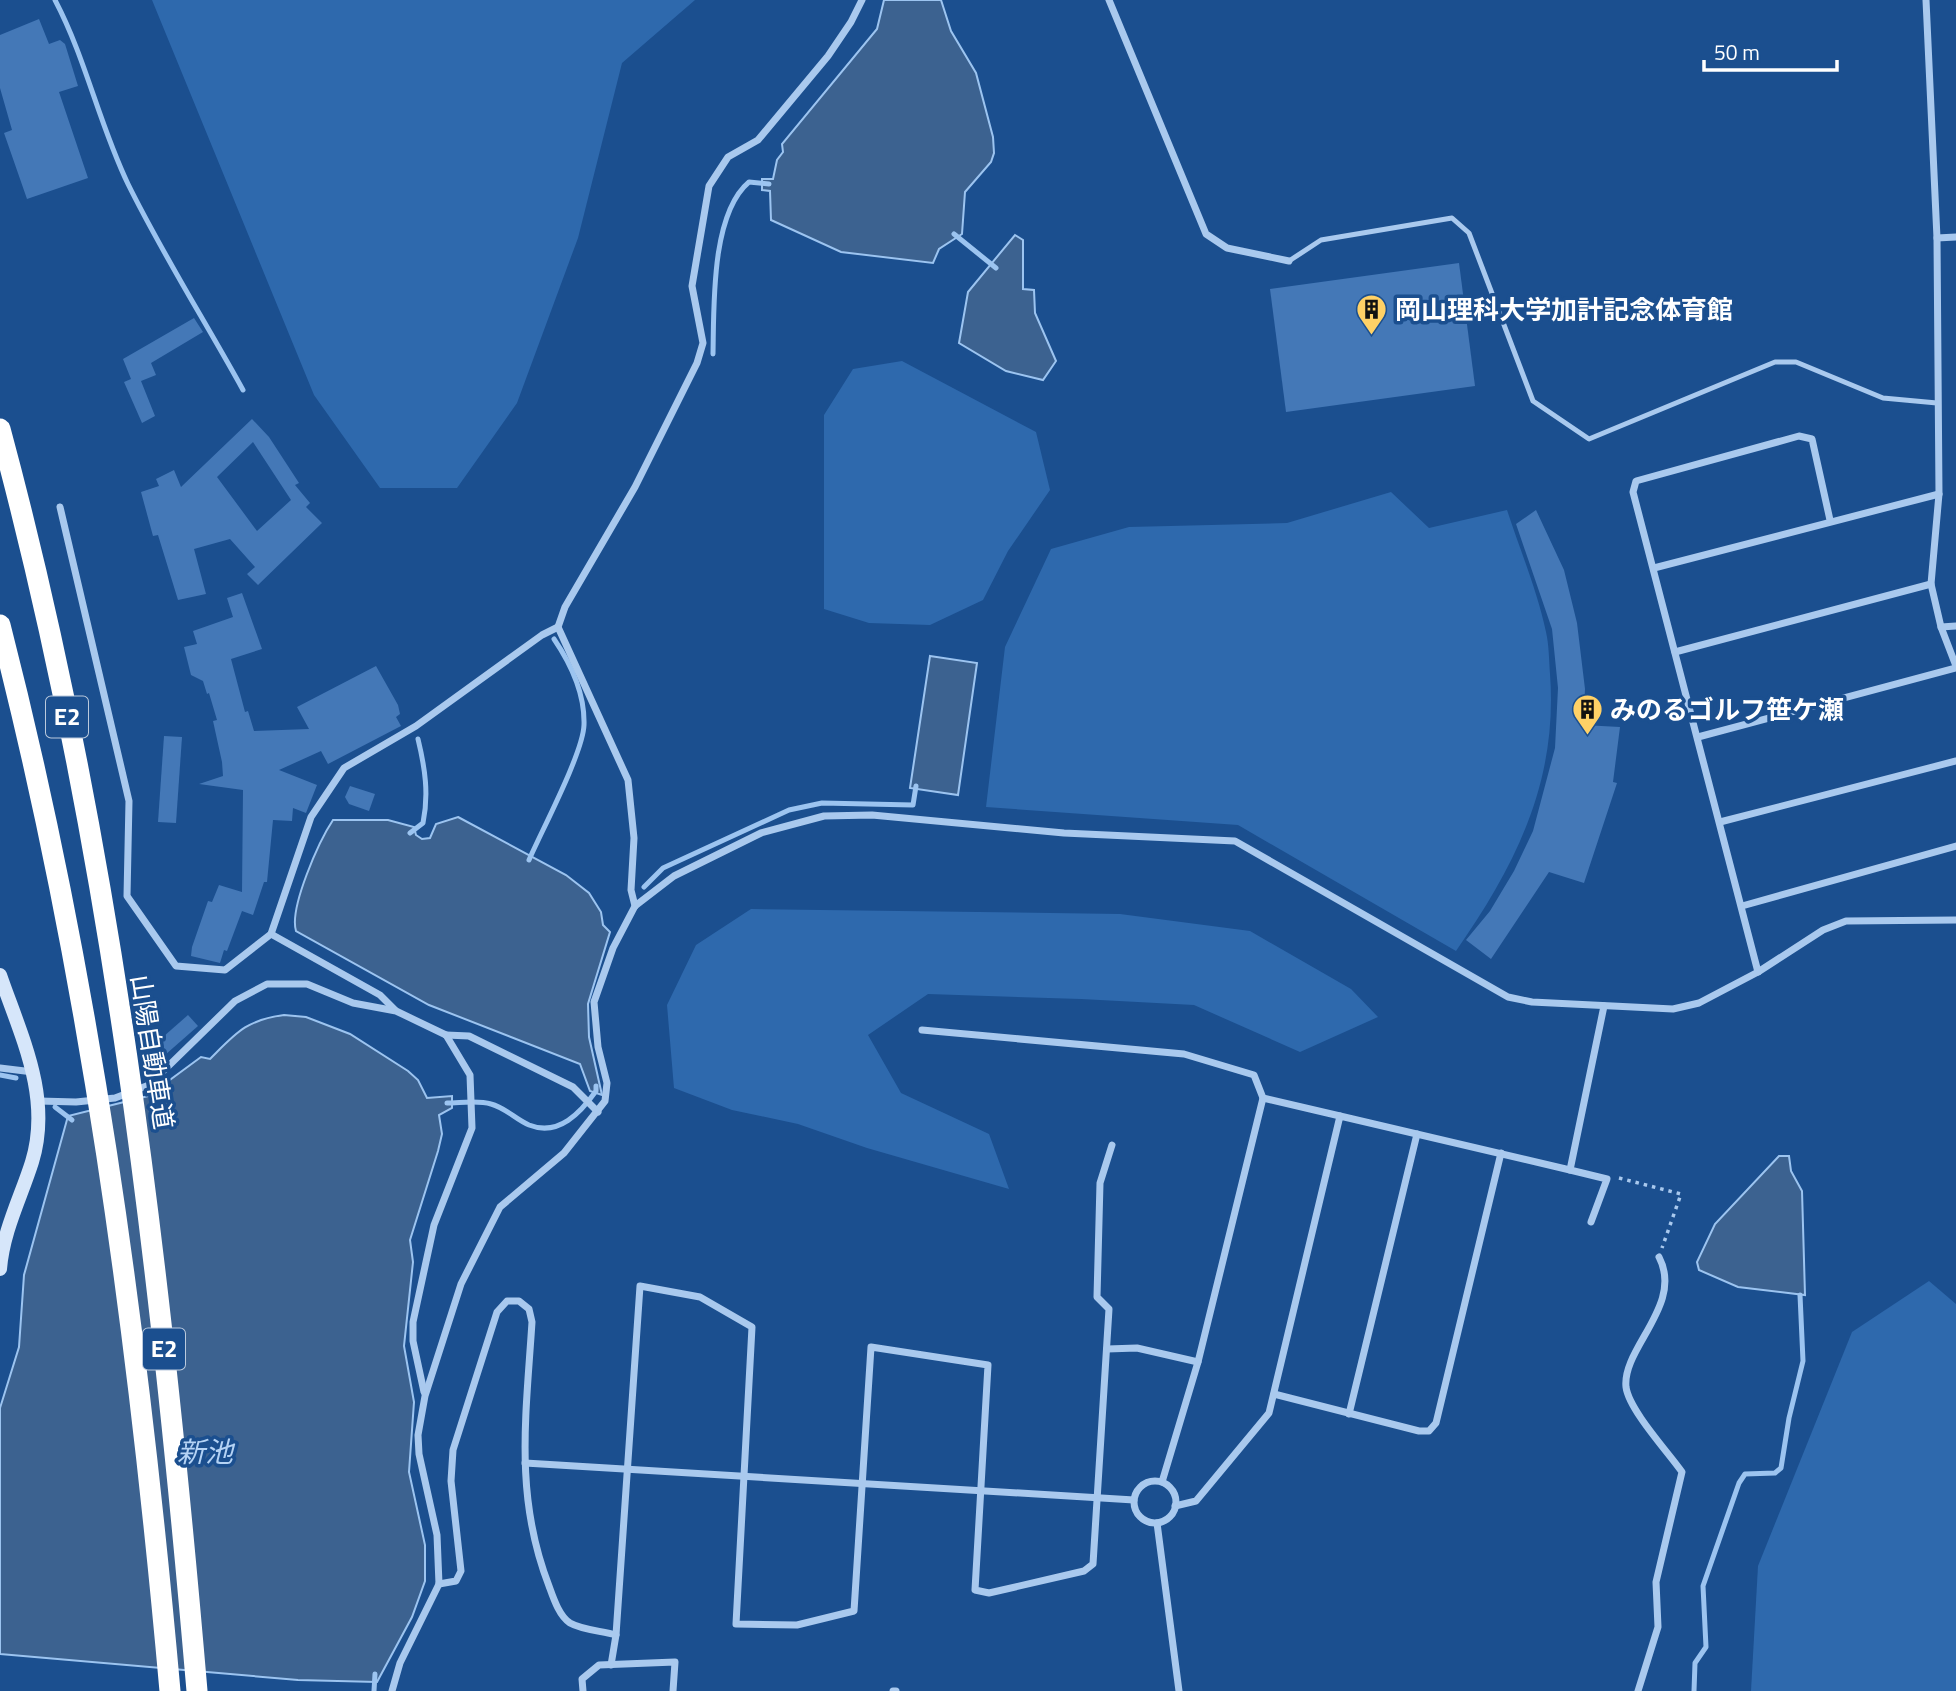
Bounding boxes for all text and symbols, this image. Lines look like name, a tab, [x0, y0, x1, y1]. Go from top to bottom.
scale bar	[1704, 28, 1837, 72]
text: 50 m	[1714, 36, 1760, 68]
place label: 岡山理科大学加計記念体育館	[1395, 290, 1733, 329]
building icon: 岡山理科大学加計記念体育館	[1355, 293, 1389, 337]
place label: みのるゴルフ笹ケ瀬	[1610, 690, 1844, 729]
building icon: みのるゴルフ笹ケ瀬	[1570, 693, 1604, 737]
road number: E2	[46, 696, 88, 738]
street label: 山陽自動車道	[121, 972, 184, 1132]
road number: E2	[143, 1329, 185, 1370]
water label: 新池	[177, 1430, 236, 1473]

